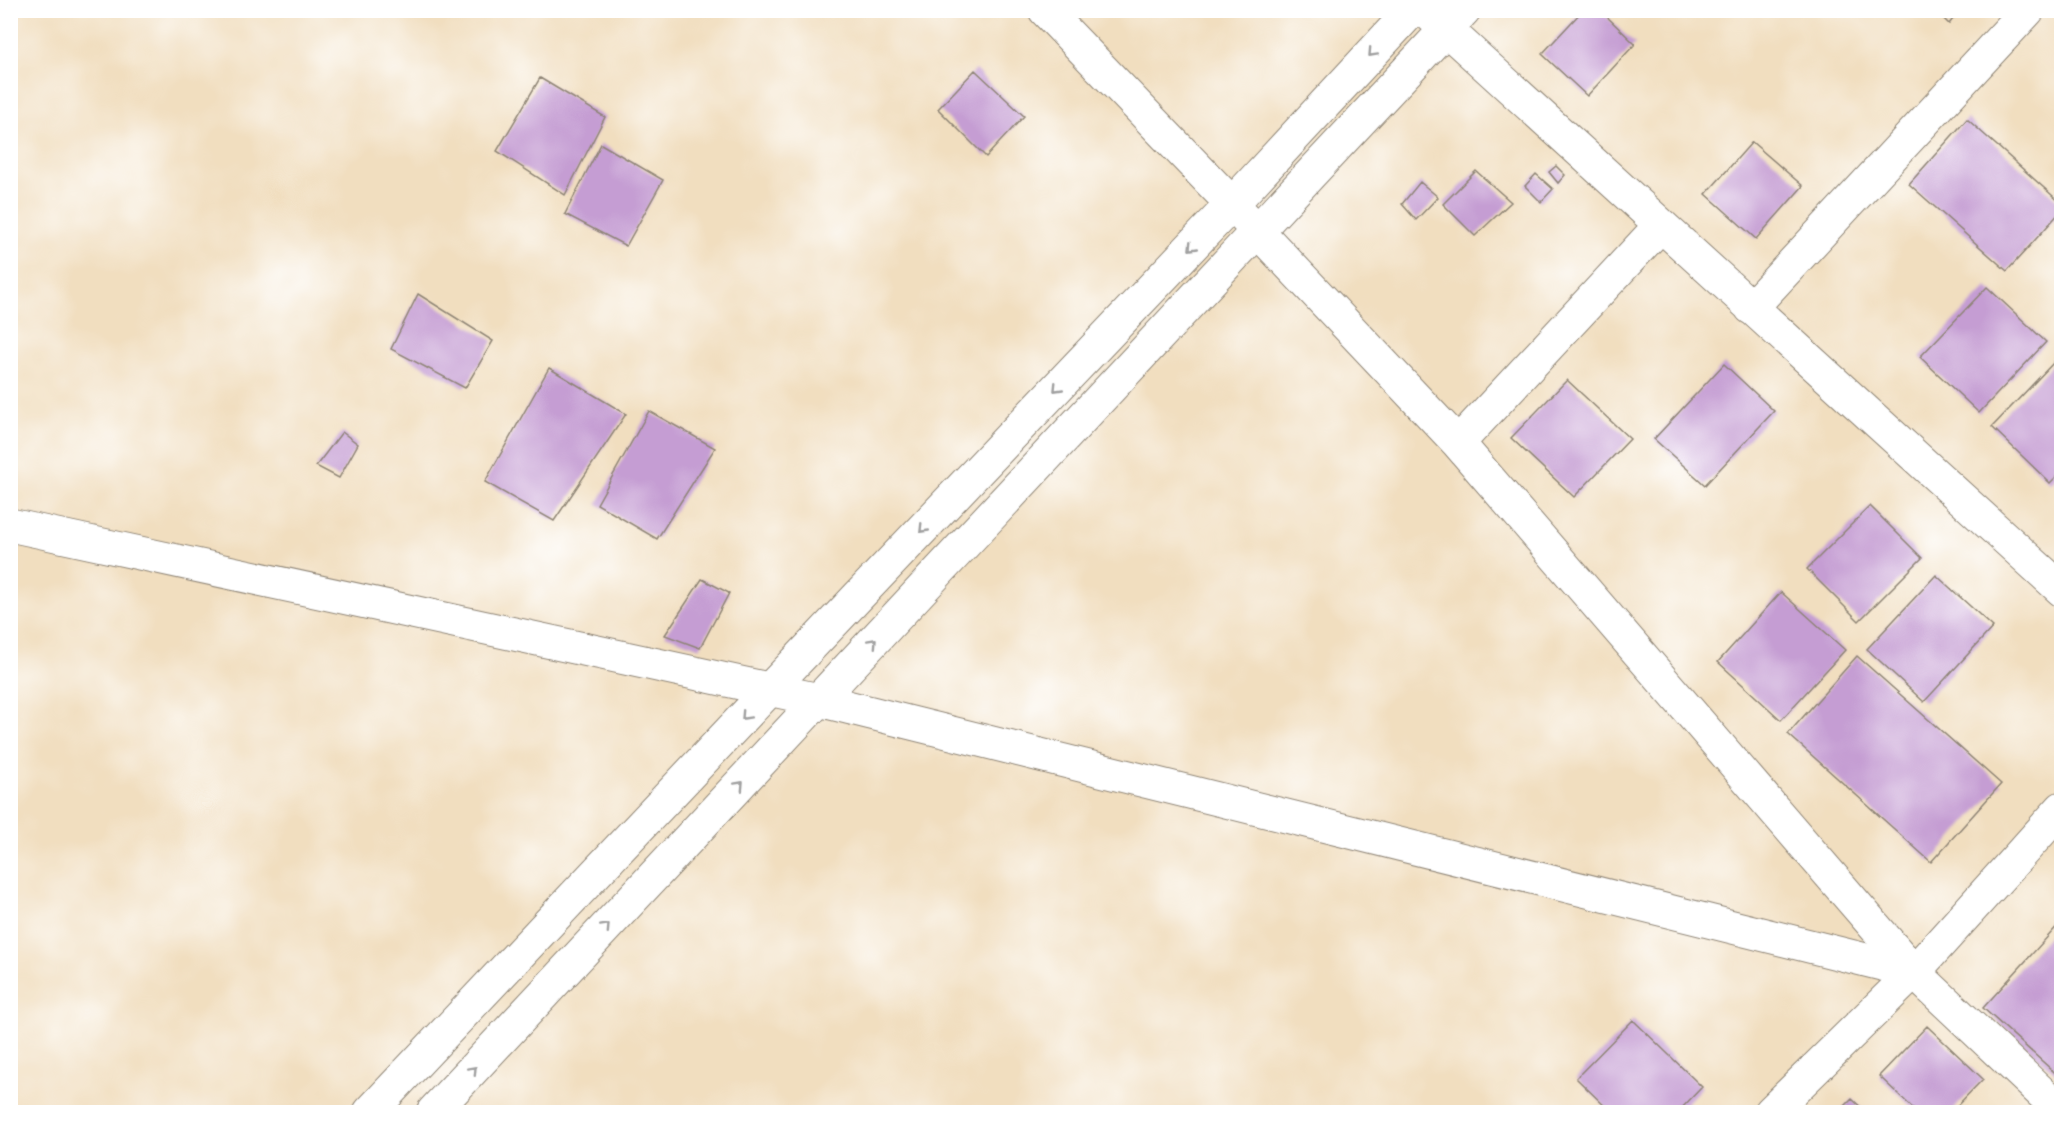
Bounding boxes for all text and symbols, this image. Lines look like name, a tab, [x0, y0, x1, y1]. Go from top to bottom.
one-way arrow	[1368, 47, 1379, 57]
one-way arrow	[1188, 240, 1199, 250]
one-way arrow	[1054, 380, 1065, 391]
one-way arrow	[919, 522, 930, 532]
one-way arrow	[866, 639, 877, 649]
one-way arrow	[741, 709, 752, 719]
one-way arrow	[732, 781, 743, 792]
one-way arrow	[599, 924, 610, 935]
one-way arrow	[466, 1066, 477, 1076]

